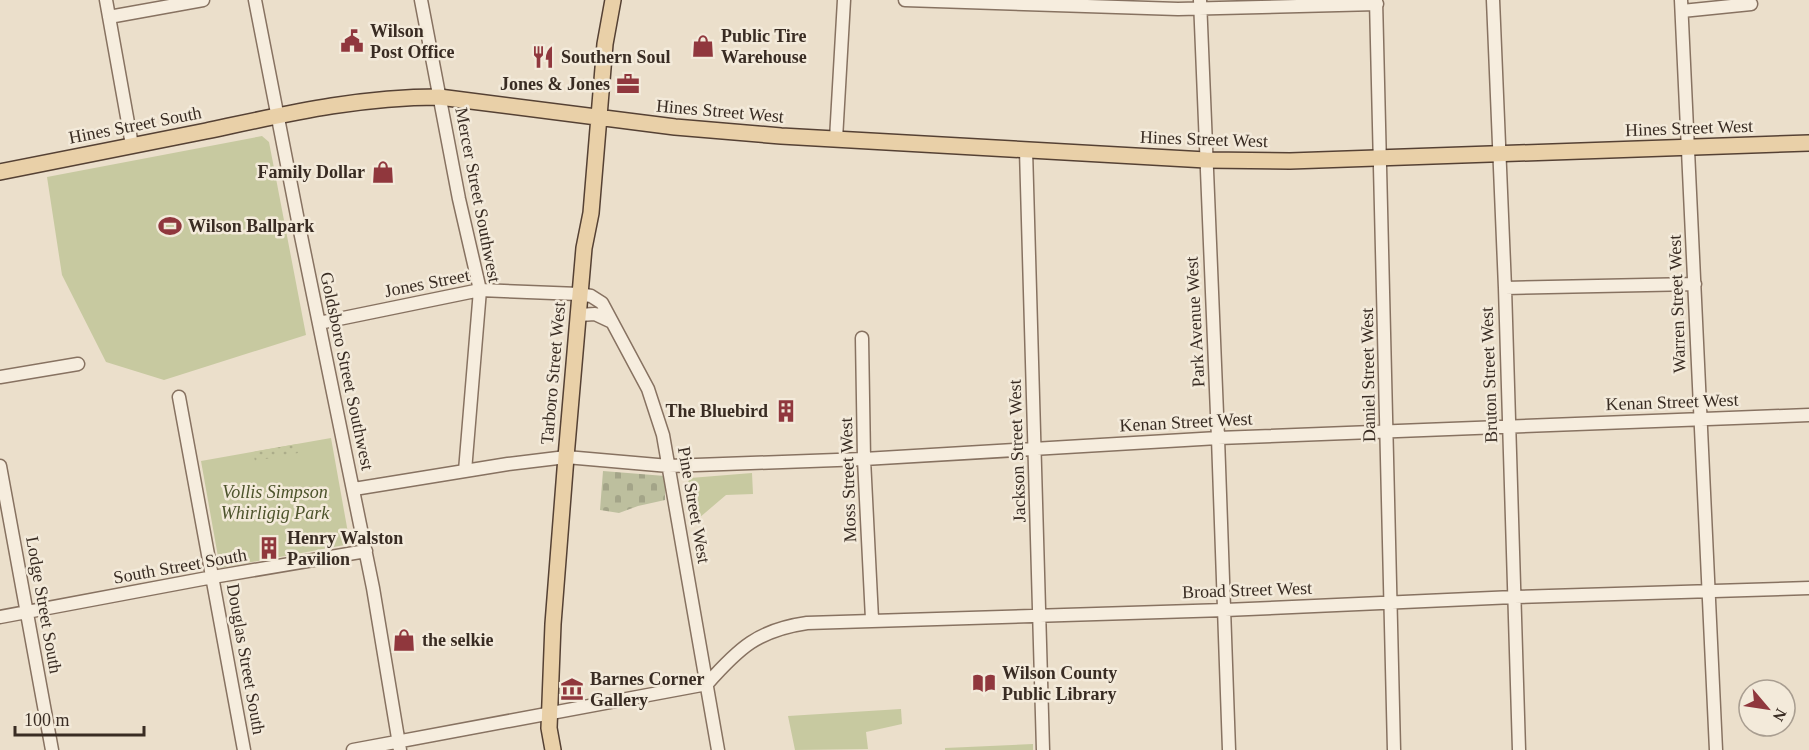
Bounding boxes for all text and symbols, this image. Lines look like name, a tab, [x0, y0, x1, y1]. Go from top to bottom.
place label: Wilson Post Office	[370, 21, 454, 62]
place label: Public Tire Warehouse	[721, 26, 807, 67]
public building icon: Wilson Post Office	[339, 28, 365, 54]
shop icon: Public Tire Warehouse	[690, 33, 716, 59]
restaurant icon: Southern Soul	[530, 44, 556, 70]
place label: Southern Soul	[561, 47, 671, 67]
office icon: Jones & Jones	[615, 71, 641, 97]
place label: Jones & Jones	[500, 74, 610, 94]
street label: Hines Street West	[655, 95, 785, 127]
street label: Hines Street South	[67, 102, 203, 148]
street label: Mercer Street Southwest	[451, 106, 505, 284]
street label: Hines Street West	[1625, 116, 1753, 140]
street label: Hines Street West	[1140, 127, 1268, 151]
shop icon: Family Dollar	[370, 159, 396, 185]
place label: Family Dollar	[258, 162, 365, 182]
sports icon: Wilson Ballpark	[157, 213, 183, 239]
place label: Wilson Ballpark	[188, 216, 314, 236]
street label: Warren Street West	[1665, 234, 1689, 374]
street label: Park Avenue West	[1182, 256, 1208, 388]
street label: Jones Street	[383, 265, 471, 301]
street label: Goldsboro Street Southwest	[316, 270, 378, 472]
street label: Tarboro Street West	[537, 301, 569, 445]
street label: Bruton Street West	[1477, 307, 1501, 443]
street label: Daniel Street West	[1357, 308, 1379, 442]
street label: Jackson Street West	[1005, 379, 1029, 523]
street label: Kenan Street West	[1605, 390, 1739, 414]
building icon: The Bluebird	[773, 398, 799, 424]
place label: The Bluebird	[665, 401, 768, 421]
street label: Kenan Street West	[1119, 409, 1253, 435]
street label: Moss Street West	[836, 417, 860, 543]
street label: Pine Street West	[674, 445, 714, 565]
park label: Vollis Simpson Whirligig Park	[221, 482, 330, 523]
place label: Henry Walston Pavilion	[287, 528, 403, 569]
street label: Lodge Street South	[22, 535, 66, 675]
building icon: Henry Walston Pavilion	[256, 535, 282, 561]
street label: South Street South	[112, 544, 248, 588]
street label: Broad Street West	[1182, 578, 1312, 602]
street label: Douglas Street South	[223, 582, 269, 736]
shop icon: the selkie	[391, 627, 417, 653]
place label: the selkie	[422, 630, 494, 650]
place label: Wilson County Public Library	[1002, 663, 1117, 704]
place label: Barnes Corner Gallery	[590, 669, 704, 710]
library icon: Wilson County Public Library	[971, 670, 997, 696]
museum icon: Barnes Corner Gallery	[559, 676, 585, 702]
north arrow	[1737, 678, 1797, 738]
scale bar	[15, 699, 144, 737]
text: N	[1769, 706, 1790, 725]
text: 100 m	[24, 710, 70, 730]

